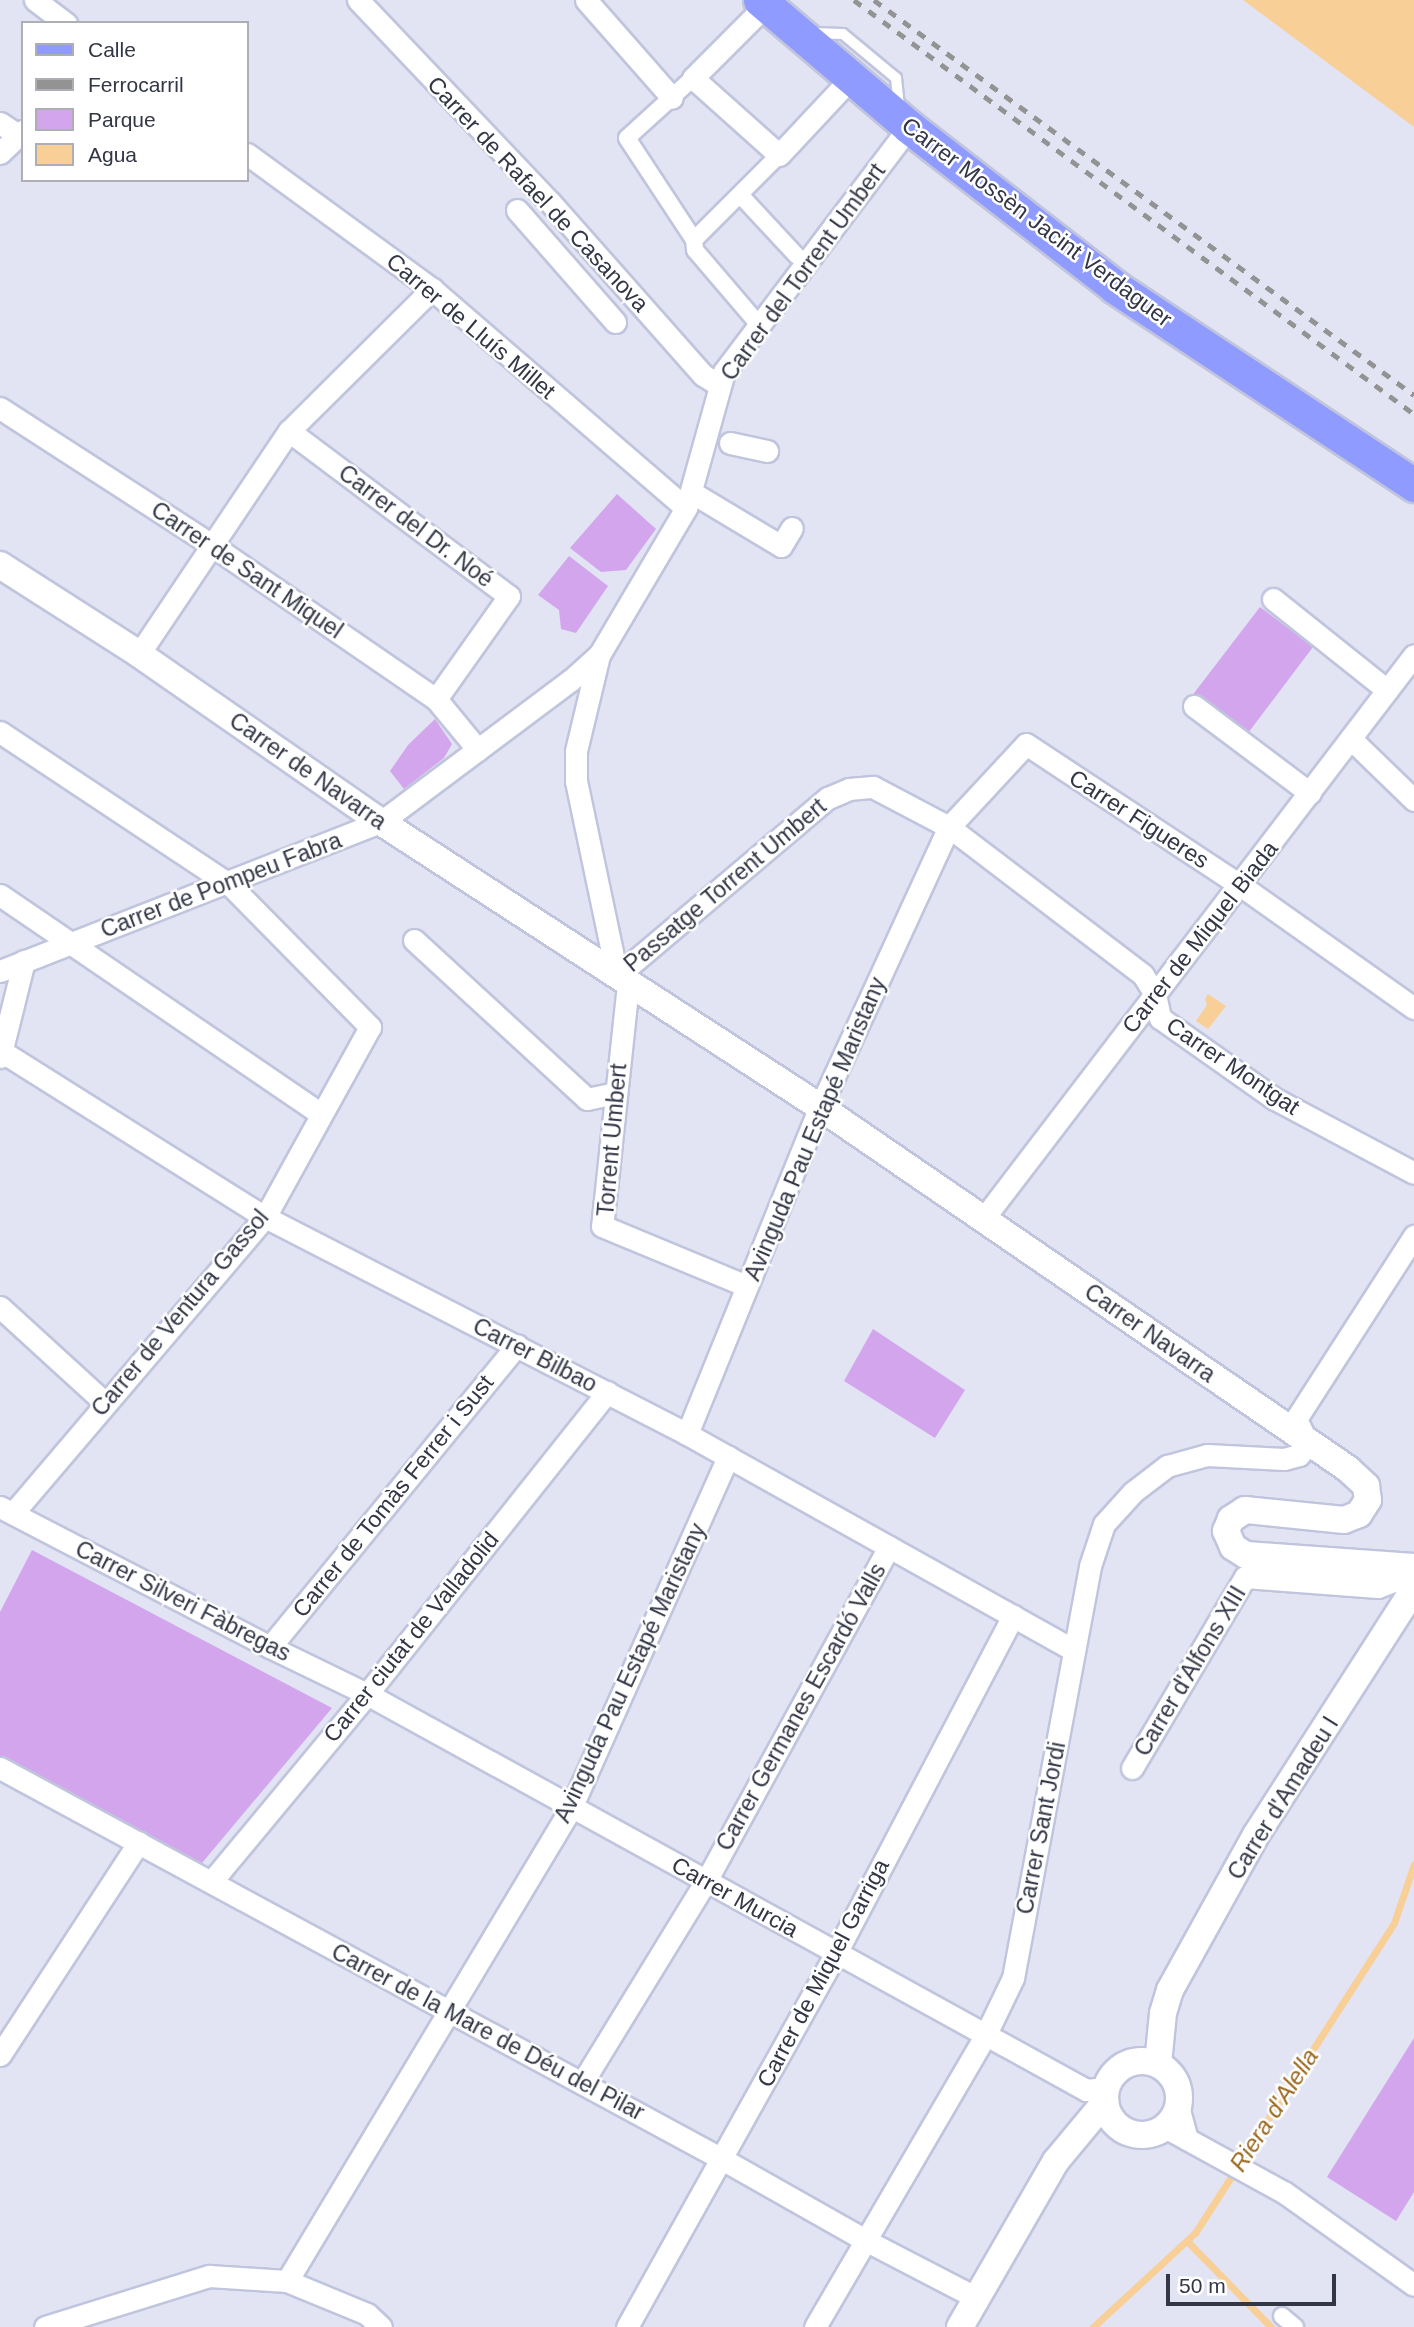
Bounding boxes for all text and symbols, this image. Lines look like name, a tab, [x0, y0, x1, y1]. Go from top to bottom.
legend	[21, 21, 248, 182]
text: Calle	[88, 38, 136, 61]
street label: Carrer de Rafael de Casanova	[422, 71, 654, 317]
text: Ferrocarril	[88, 73, 184, 96]
text: Parque	[88, 108, 156, 131]
street label: Carrer Mossèn Jacint Verdaguer	[896, 111, 1178, 333]
text: Agua	[88, 143, 137, 166]
street label: Carrer del Torrent Umbert	[715, 158, 891, 386]
street label: Carrer de Lluís Millet	[381, 247, 561, 405]
street label: Carrer del Dr. Noé	[333, 459, 499, 593]
street label: Carrer de Sant Miquel	[146, 496, 348, 644]
street label: Carrer de Navarra	[224, 707, 392, 835]
street label: Carrer Figueres	[1064, 764, 1214, 874]
street label: Passatge Torrent Umbert	[618, 792, 832, 978]
street label: Carrer de Pompeu Fabra	[97, 826, 345, 944]
street label: Carrer de Miquel Biada	[1116, 835, 1284, 1039]
street label: Avinguda Pau Estapé Maristany	[738, 973, 892, 1285]
street label: Carrer Montgat	[1161, 1011, 1305, 1121]
street label: Torrent Umbert	[592, 1062, 632, 1218]
street label: Carrer de Ventura Gassol	[86, 1204, 274, 1422]
street label: Carrer Navarra	[1079, 1278, 1221, 1388]
street label: Carrer Bilbao	[468, 1312, 602, 1398]
street label: Carrer de Tomàs Ferrer i Sust	[287, 1369, 499, 1623]
street label: Avinguda Pau Estapé Maristany	[548, 1519, 712, 1827]
street label: Carrer ciutat de Valladolid	[318, 1526, 504, 1748]
street label: Carrer Silveri Fàbregas	[71, 1535, 295, 1667]
street label: Carrer Germanes Escardó Valls	[710, 1559, 892, 1855]
street label: Carrer d'Alfons XIII	[1128, 1581, 1252, 1761]
street label: Carrer d'Amadeu I	[1222, 1711, 1344, 1885]
street label: Carrer Sant Jordi	[1011, 1739, 1071, 1917]
street label: Carrer Murcia	[667, 1851, 803, 1943]
street label: Carrer de Miquel Garriga	[751, 1854, 895, 2092]
street label: Carrer de la Mare de Déu del Pilar	[327, 1938, 649, 2126]
water label: Riera d'Alella	[1224, 2043, 1324, 2177]
scale bar	[1169, 2260, 1339, 2304]
text: 50 m	[1179, 2274, 1226, 2297]

